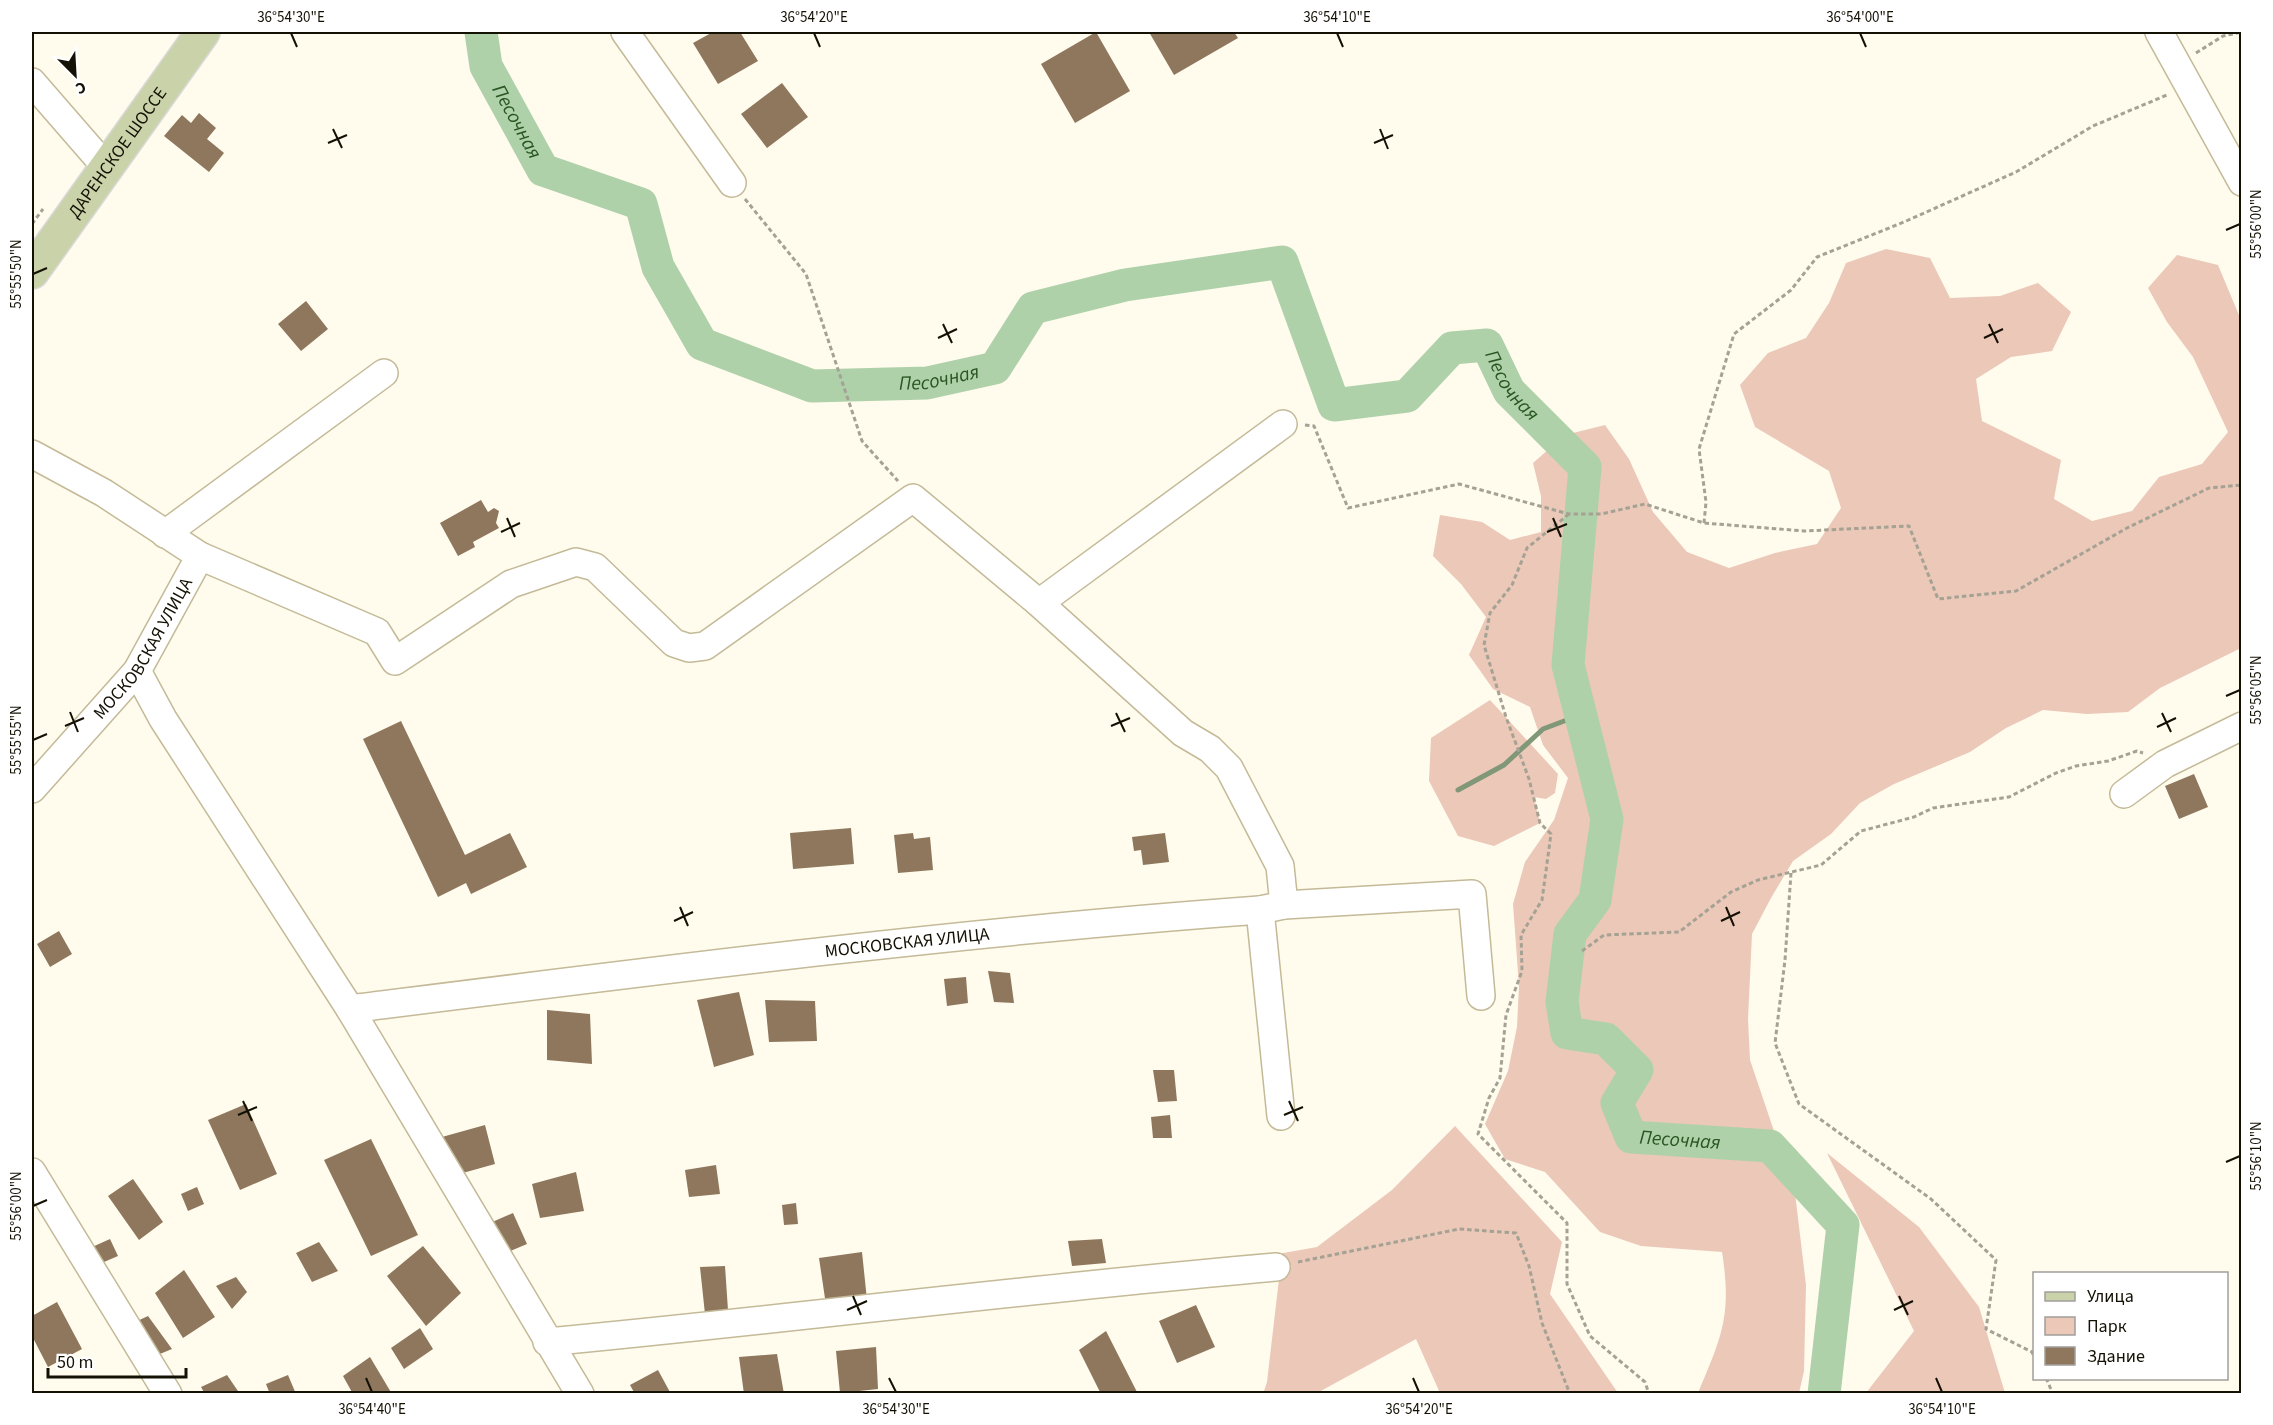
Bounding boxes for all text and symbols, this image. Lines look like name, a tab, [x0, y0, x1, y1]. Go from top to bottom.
text: 36°54'30"E	[257, 7, 325, 28]
text: 36°54'20"E	[780, 7, 848, 28]
text: 36°54'10"E	[1303, 7, 1371, 28]
text: 36°54'00"E	[1826, 7, 1894, 28]
north arrow	[45, 45, 105, 105]
water label: Песочная	[485, 79, 548, 164]
street label: ДАРЕНСКОЕ ШОССЕ	[63, 83, 171, 221]
text: 55°56'00"N	[2246, 189, 2267, 259]
text: 55°55'50"N	[6, 239, 27, 309]
water label: Песочная	[1477, 345, 1545, 427]
water label: Песочная	[899, 358, 982, 398]
street label: МОСКОВСКАЯ УЛИЦА	[87, 573, 198, 725]
text: 55°56'05"N	[2246, 655, 2267, 725]
text: 55°55'55"N	[6, 705, 27, 775]
street label: МОСКОВСКАЯ УЛИЦА	[823, 921, 991, 964]
text: 55°56'10"N	[2246, 1121, 2267, 1191]
water label: Песочная	[1639, 1124, 1721, 1157]
text: 55°56'00"N	[6, 1171, 27, 1241]
legend	[2033, 1272, 2228, 1380]
text: Улица	[2087, 1284, 2134, 1309]
text: Парк	[2087, 1314, 2127, 1339]
scale bar	[48, 1341, 186, 1379]
text: Здание	[2087, 1344, 2145, 1369]
text: 50 m	[57, 1350, 93, 1375]
text: 36°54'40"E	[338, 1399, 406, 1420]
text: 36°54'30"E	[862, 1399, 930, 1420]
text: 36°54'20"E	[1385, 1399, 1453, 1420]
text: 36°54'10"E	[1908, 1399, 1976, 1420]

